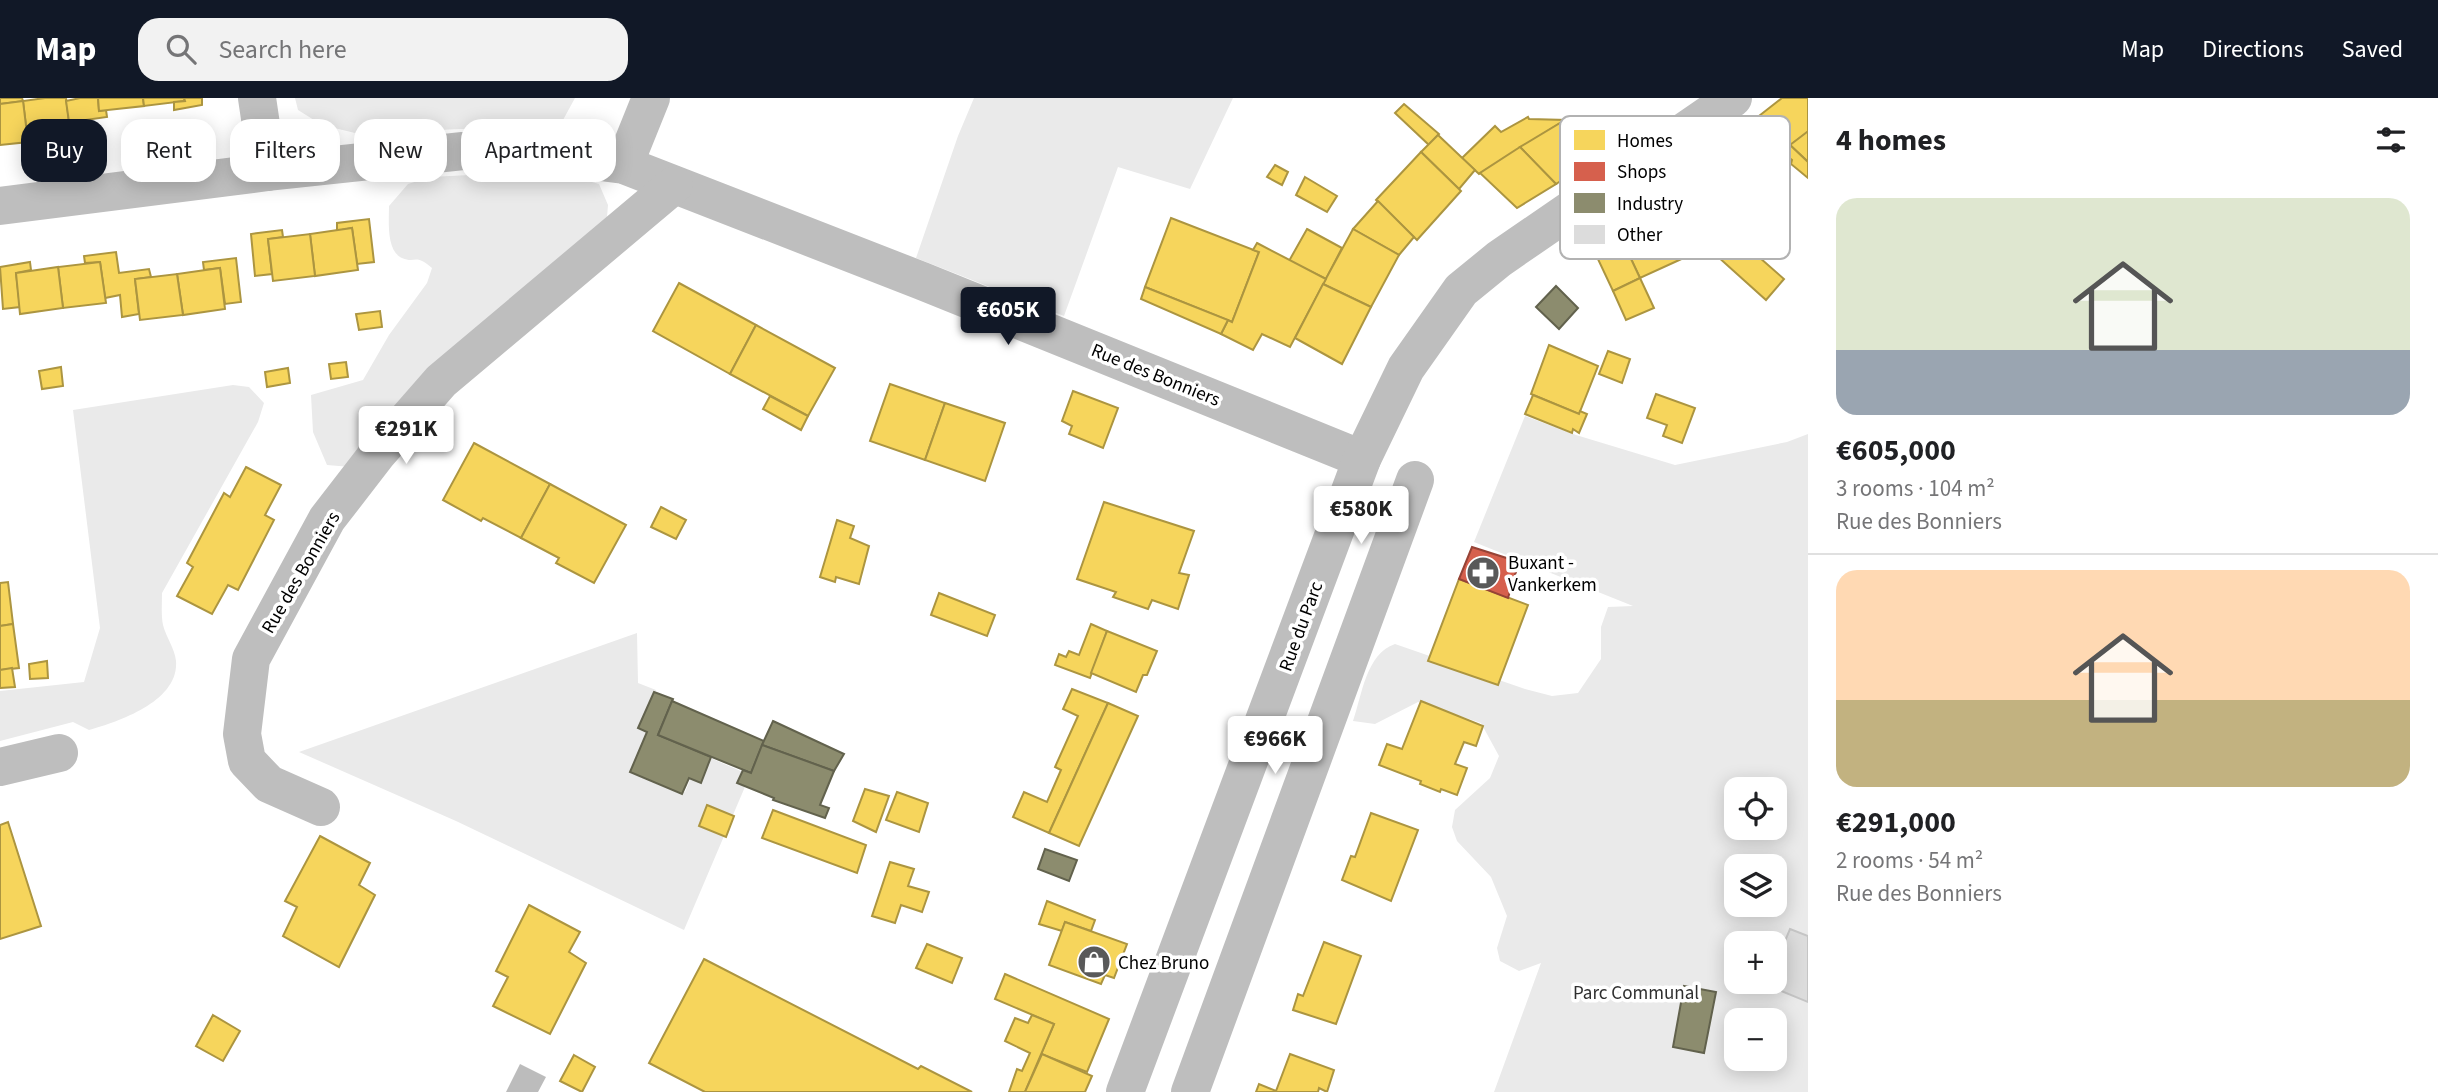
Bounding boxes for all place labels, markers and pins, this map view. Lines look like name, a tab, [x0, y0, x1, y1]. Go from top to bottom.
pin: €605K	[959, 288, 1057, 347]
pin: €291K	[357, 406, 455, 466]
pin: €580K	[1312, 486, 1410, 546]
place label: Buxant - Vankerkem	[1508, 550, 1597, 599]
pharmacy icon: Buxant - Vankerkem	[1464, 554, 1502, 592]
pin: €966K	[1226, 716, 1324, 776]
shop icon: Chez Bruno	[1075, 943, 1113, 981]
place label: Chez Bruno	[1118, 950, 1209, 977]

